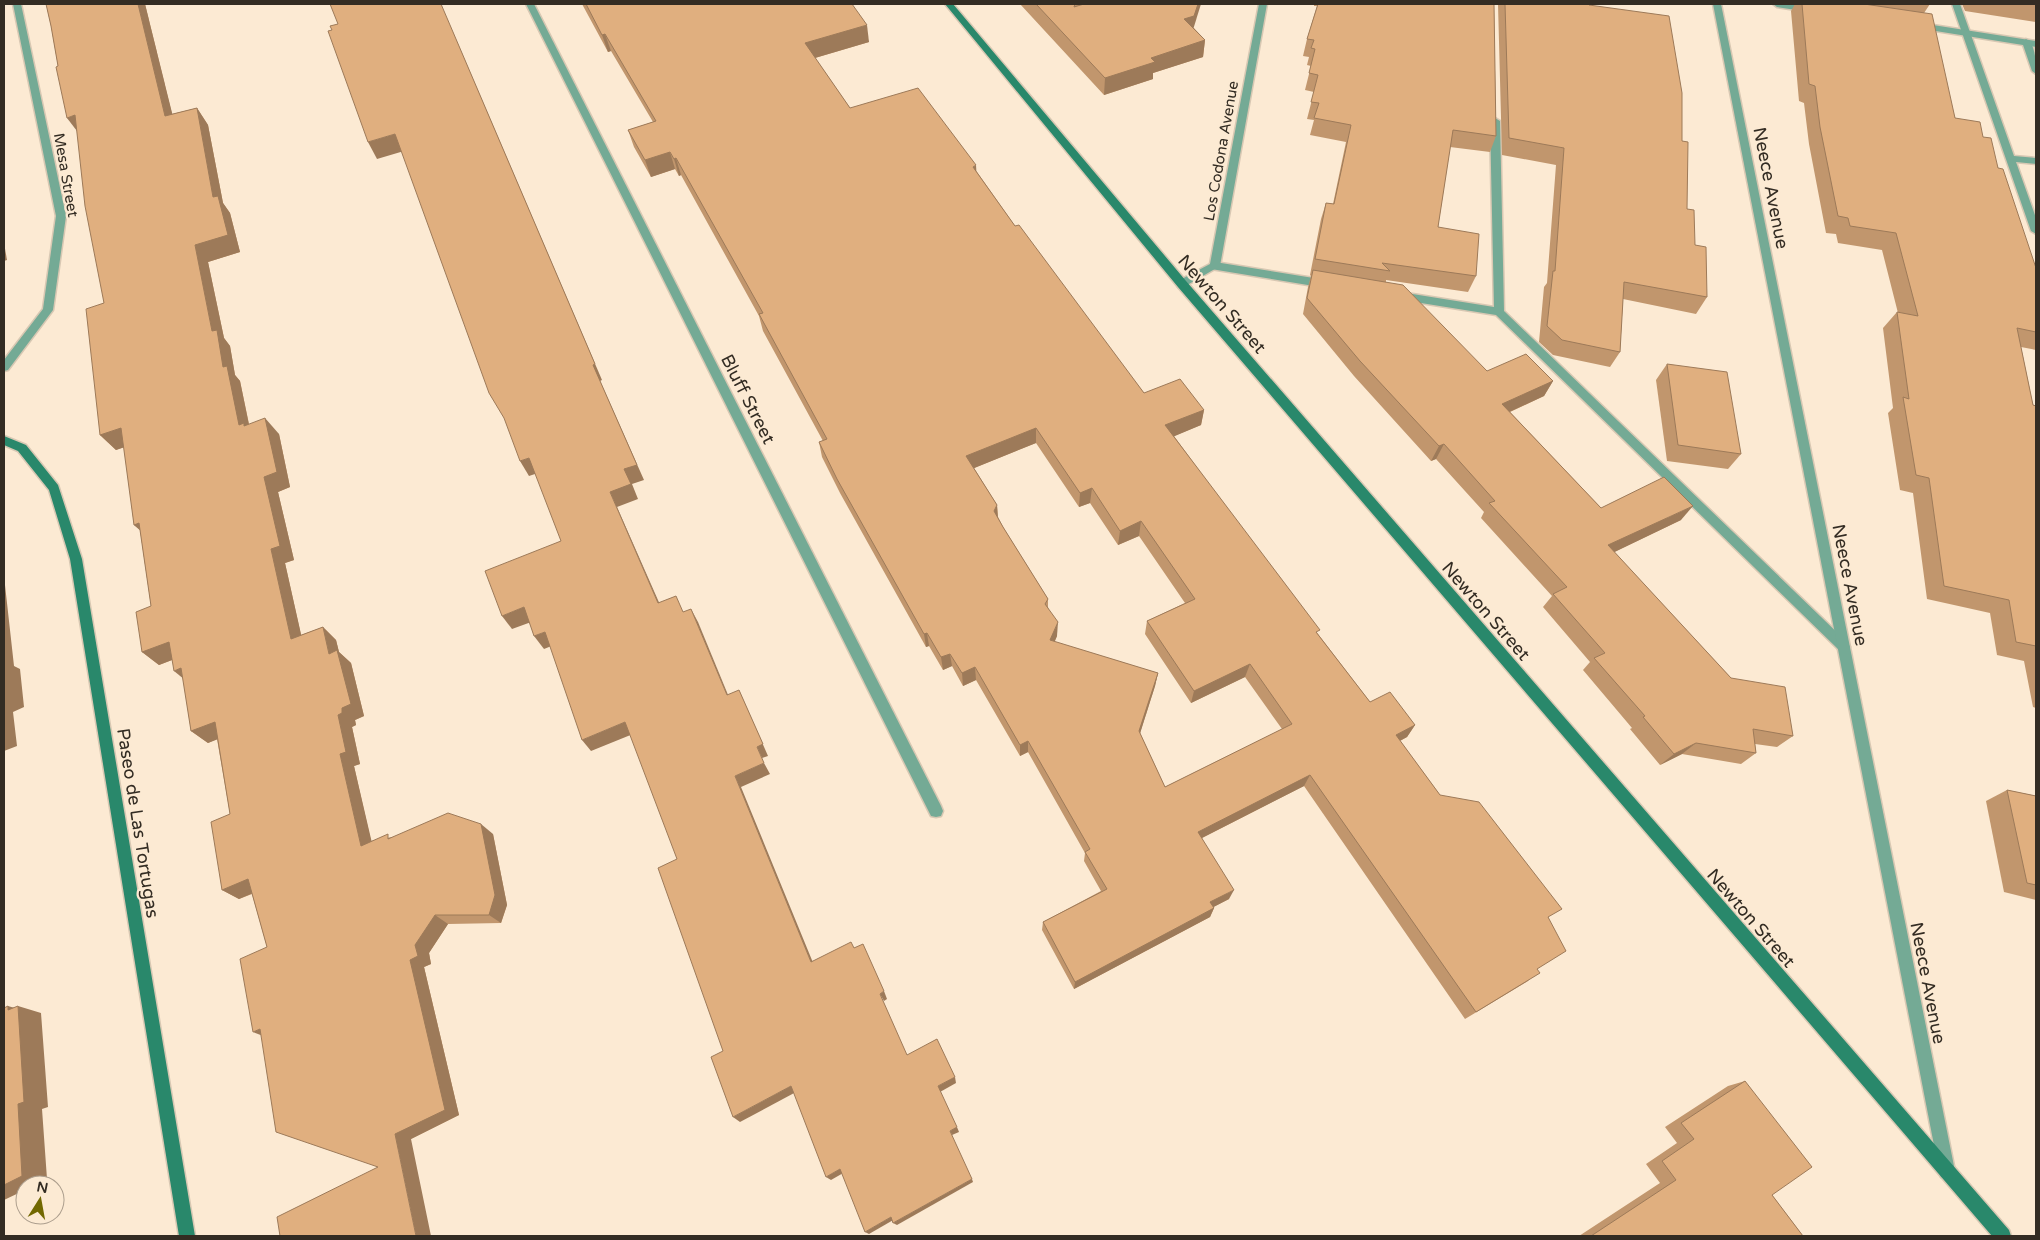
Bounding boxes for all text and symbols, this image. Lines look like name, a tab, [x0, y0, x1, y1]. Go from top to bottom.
street label: Los Codona Avenue	[1200, 80, 1242, 222]
street label: Neece Avenue	[1748, 125, 1794, 251]
street label: Mesa Street	[50, 131, 82, 219]
street label: Newton Street	[1173, 250, 1271, 358]
street label: Bluff Street	[716, 350, 780, 448]
street label: Neece Avenue	[1827, 522, 1873, 648]
street label: Newton Street	[1437, 557, 1535, 665]
street label: Paseo de Las Tortugas	[112, 727, 164, 919]
street label: Newton Street	[1702, 864, 1800, 972]
street label: Neece Avenue	[1905, 920, 1951, 1046]
north arrow	[15, 1175, 65, 1225]
text: N	[35, 1178, 50, 1197]

